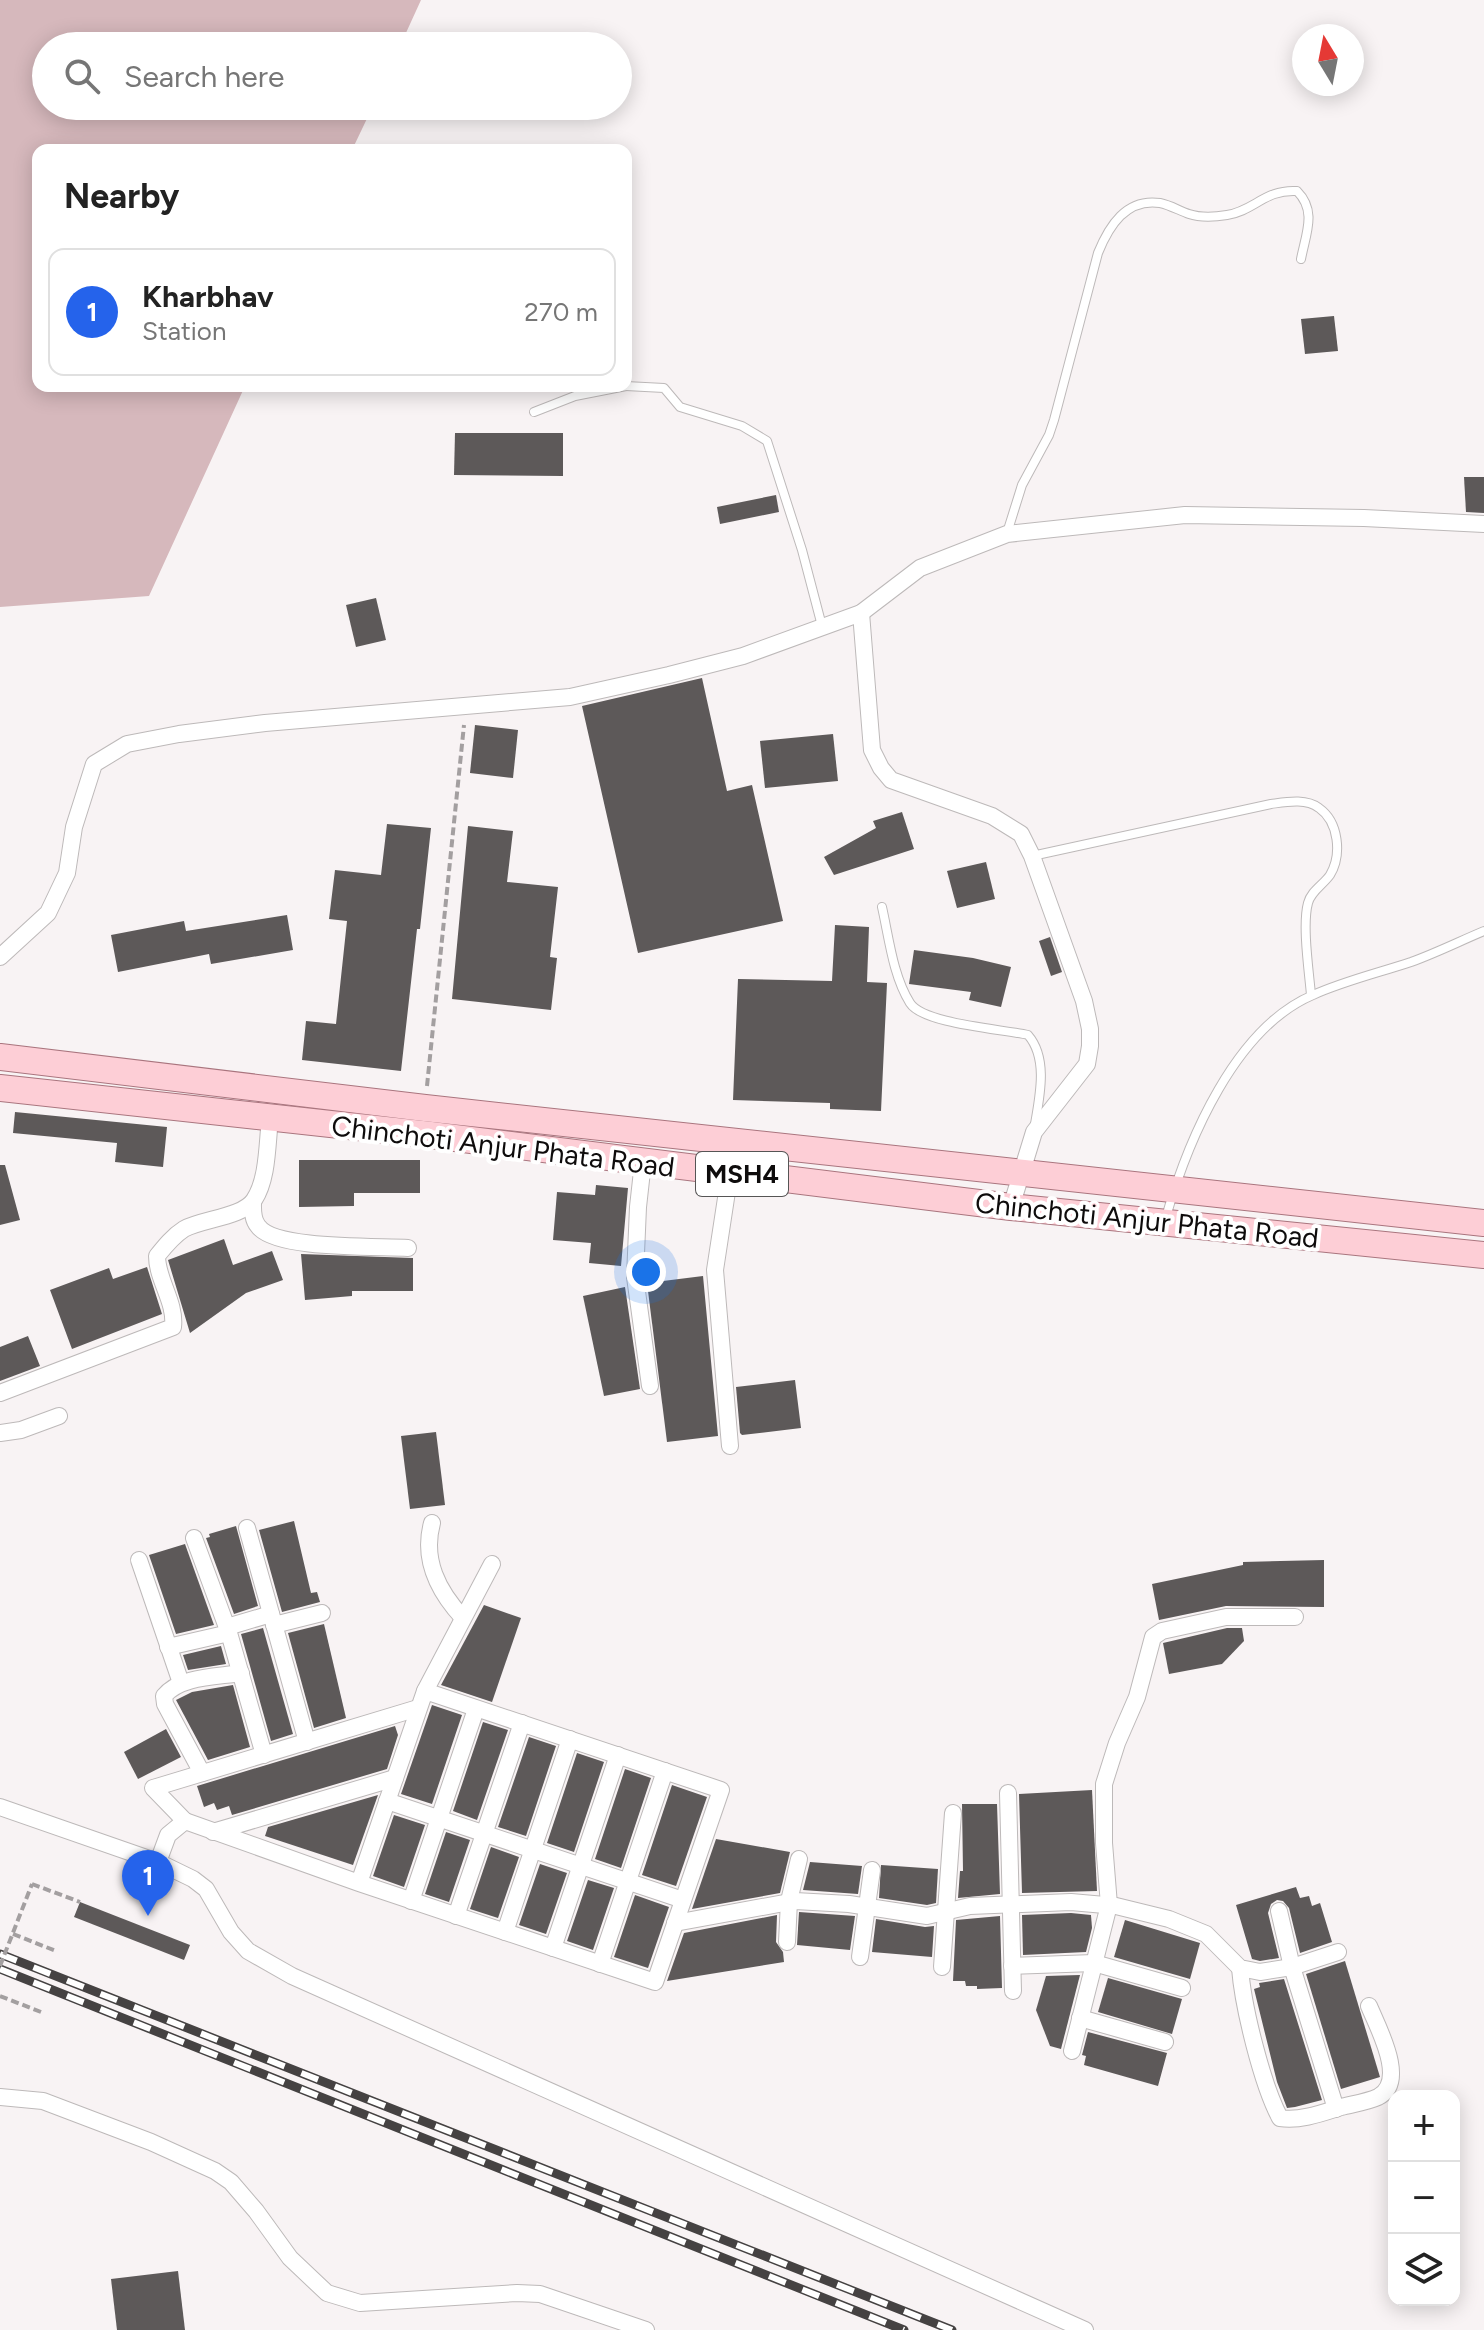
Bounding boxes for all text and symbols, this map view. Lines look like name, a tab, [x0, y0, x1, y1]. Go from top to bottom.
north arrow	[1292, 24, 1364, 96]
search box	[32, 32, 632, 120]
icon: search	[60, 54, 104, 98]
text: Search here	[124, 58, 284, 95]
text: Nearby	[64, 176, 179, 217]
text: Kharbhav	[142, 278, 274, 315]
text: 1	[87, 296, 97, 328]
text: 270 m	[524, 296, 598, 328]
text: Station	[142, 315, 226, 347]
street label: Chinchoti Anjur Phata Road	[330, 1108, 676, 1184]
road number: MSH4	[696, 1152, 788, 1196]
street label: Chinchoti Anjur Phata Road	[973, 1185, 1321, 1255]
your location	[626, 1252, 666, 1292]
pin: 1	[122, 1850, 174, 1916]
map controls	[1388, 2090, 1460, 2306]
button: +	[1388, 2090, 1460, 2162]
button: −	[1388, 2162, 1460, 2234]
button: layers	[1388, 2234, 1460, 2306]

